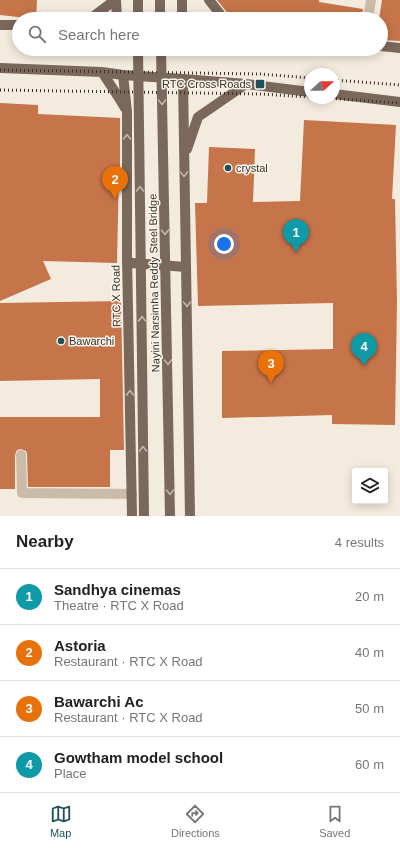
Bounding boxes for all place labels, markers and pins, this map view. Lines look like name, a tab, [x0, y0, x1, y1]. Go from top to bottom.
place label: RTC Cross Roads	[162, 78, 251, 90]
marker: RTC Cross Roads	[254, 78, 266, 90]
place label: crystal	[236, 162, 268, 174]
marker: crystal	[223, 163, 233, 173]
pin: 2	[102, 166, 128, 199]
pin: 1	[283, 219, 309, 252]
pin: 4	[351, 333, 377, 366]
place label: Bawarchi	[69, 335, 114, 347]
marker: Bawarchi	[56, 336, 66, 346]
pin: 3	[258, 350, 284, 383]

